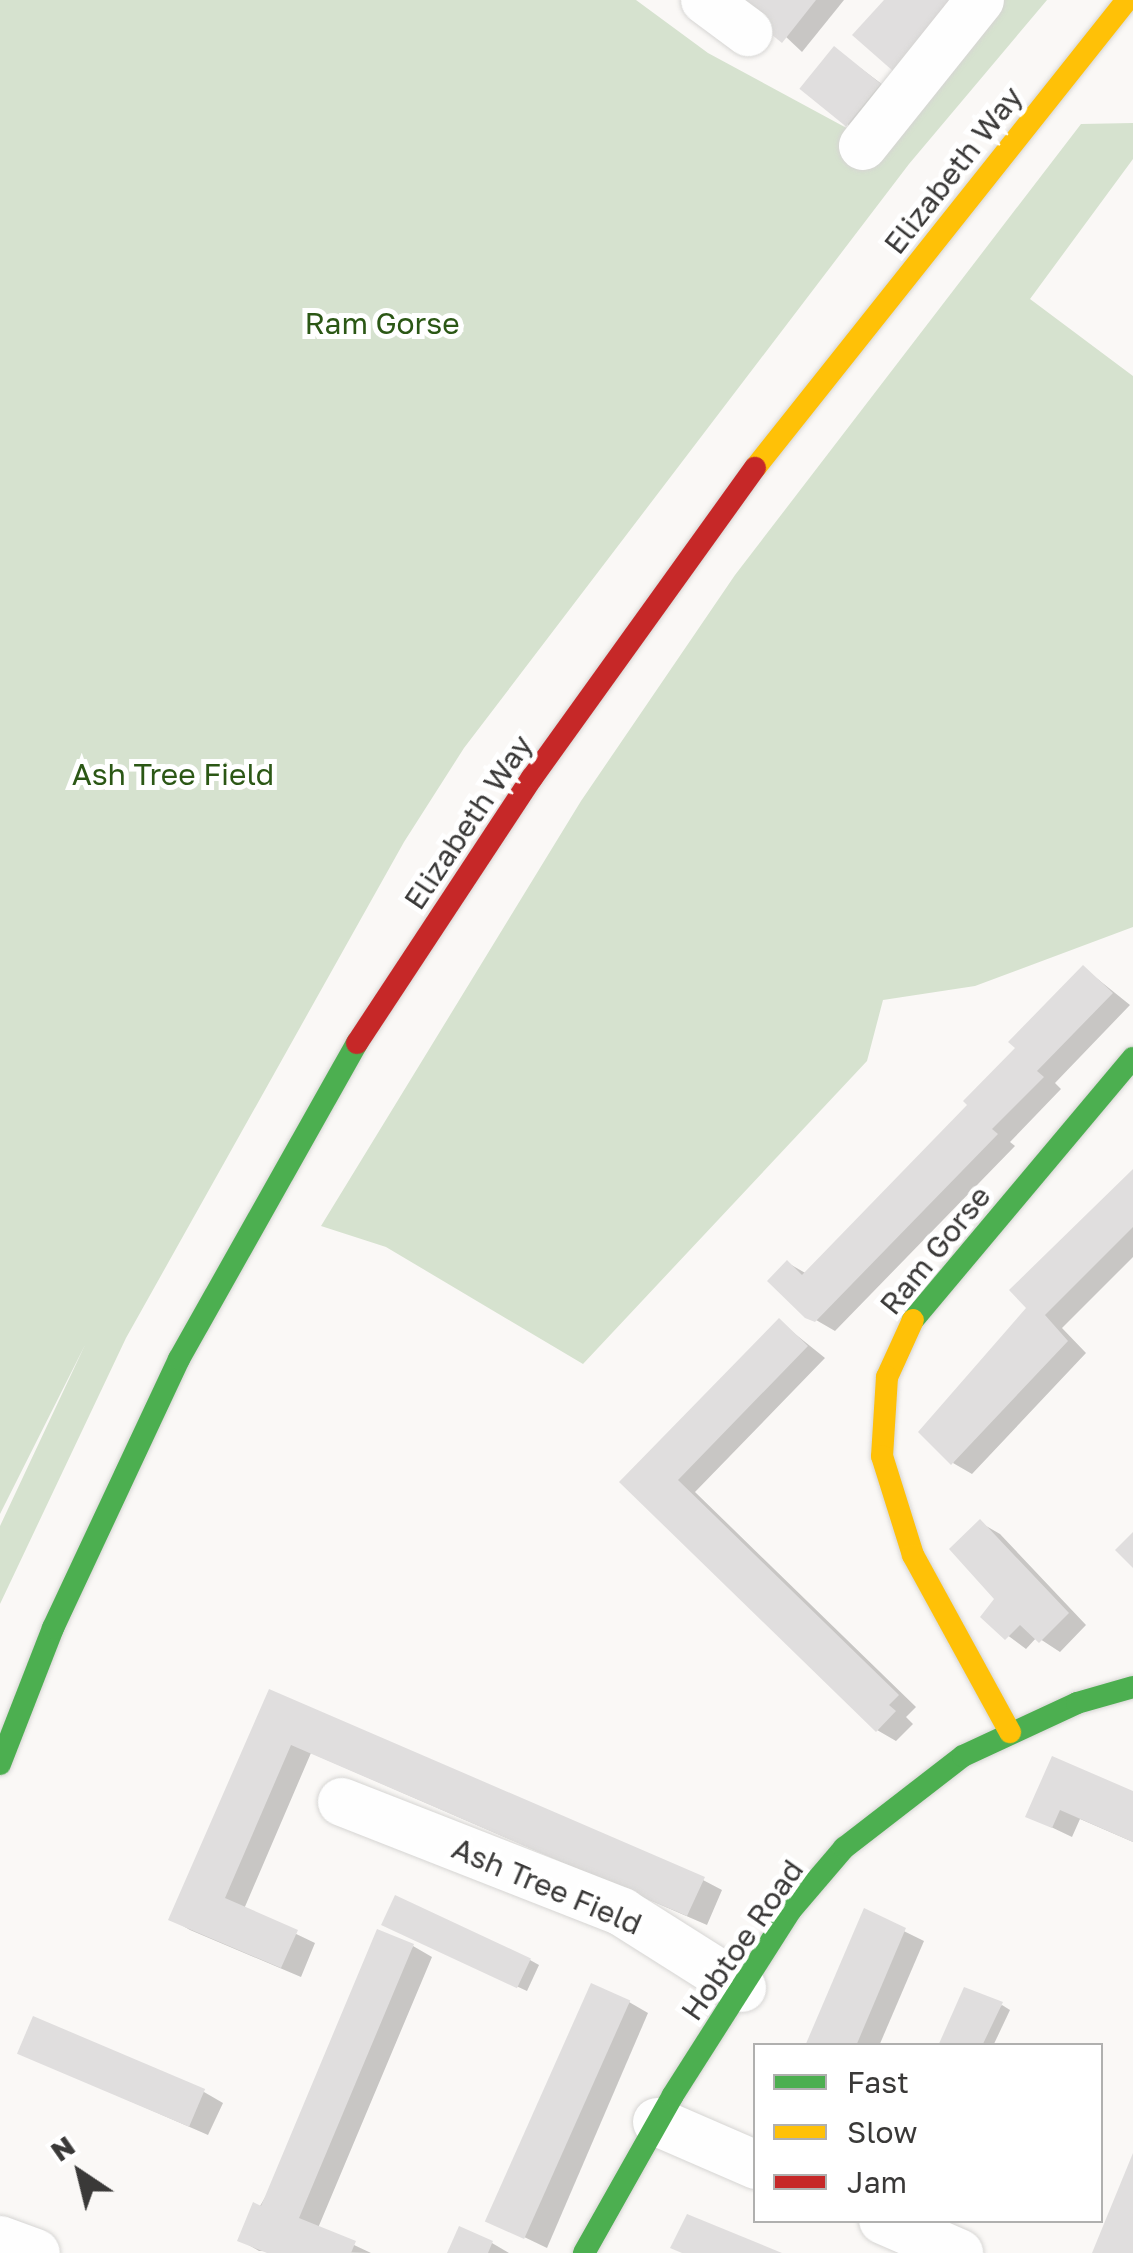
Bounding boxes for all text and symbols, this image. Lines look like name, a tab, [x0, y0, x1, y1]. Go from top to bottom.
street label: Elizabeth Way	[876, 79, 1030, 261]
park label: Ram Gorse	[304, 305, 460, 341]
street label: Elizabeth Way	[396, 728, 540, 916]
park label: Ash Tree Field	[72, 756, 274, 792]
street label: Ram Gorse	[872, 1178, 998, 1322]
street label: Ash Tree Field	[447, 1830, 647, 1942]
street label: Hobtoe Road	[673, 1853, 811, 2027]
legend	[753, 2043, 1103, 2223]
text: Fast	[847, 2064, 909, 2100]
text: Slow	[847, 2114, 918, 2150]
north arrow	[30, 2123, 130, 2223]
text: N	[44, 2128, 81, 2168]
text: Jam	[847, 2164, 907, 2200]

